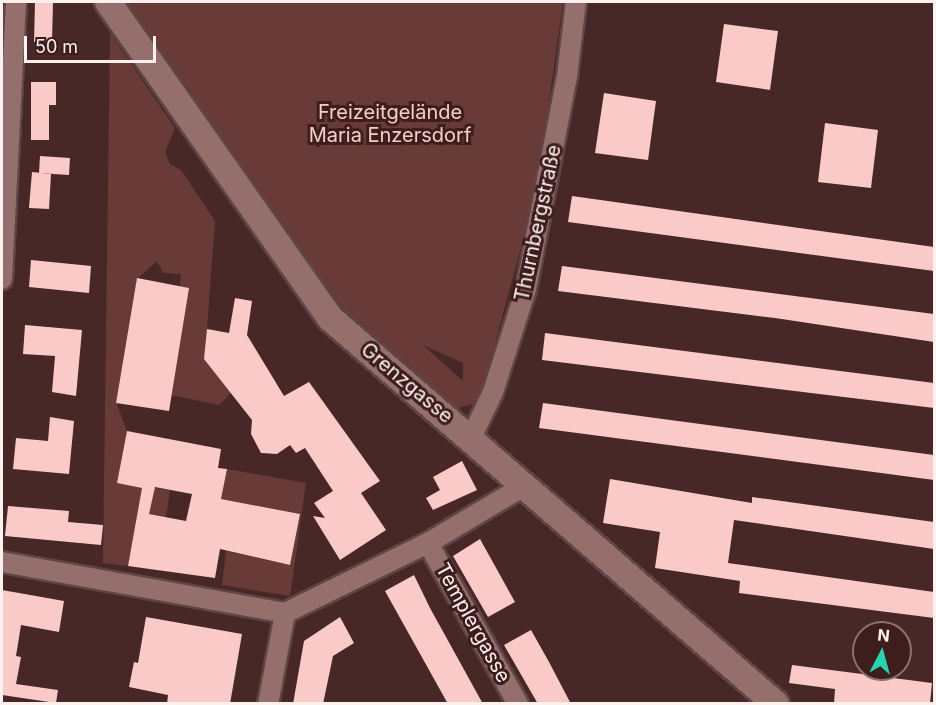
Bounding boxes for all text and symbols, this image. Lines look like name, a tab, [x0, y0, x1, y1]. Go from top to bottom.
scale bar	[27, 24, 159, 62]
text: 50 m	[35, 36, 78, 57]
park label: Freizeitgelände Maria Enzersdorf	[309, 101, 471, 148]
street label: Thurnbergstraße	[510, 143, 566, 303]
street label: Grenzgasse	[356, 338, 458, 428]
street label: Templergasse	[430, 559, 516, 687]
north arrow	[852, 621, 912, 681]
text: N	[877, 625, 891, 646]

